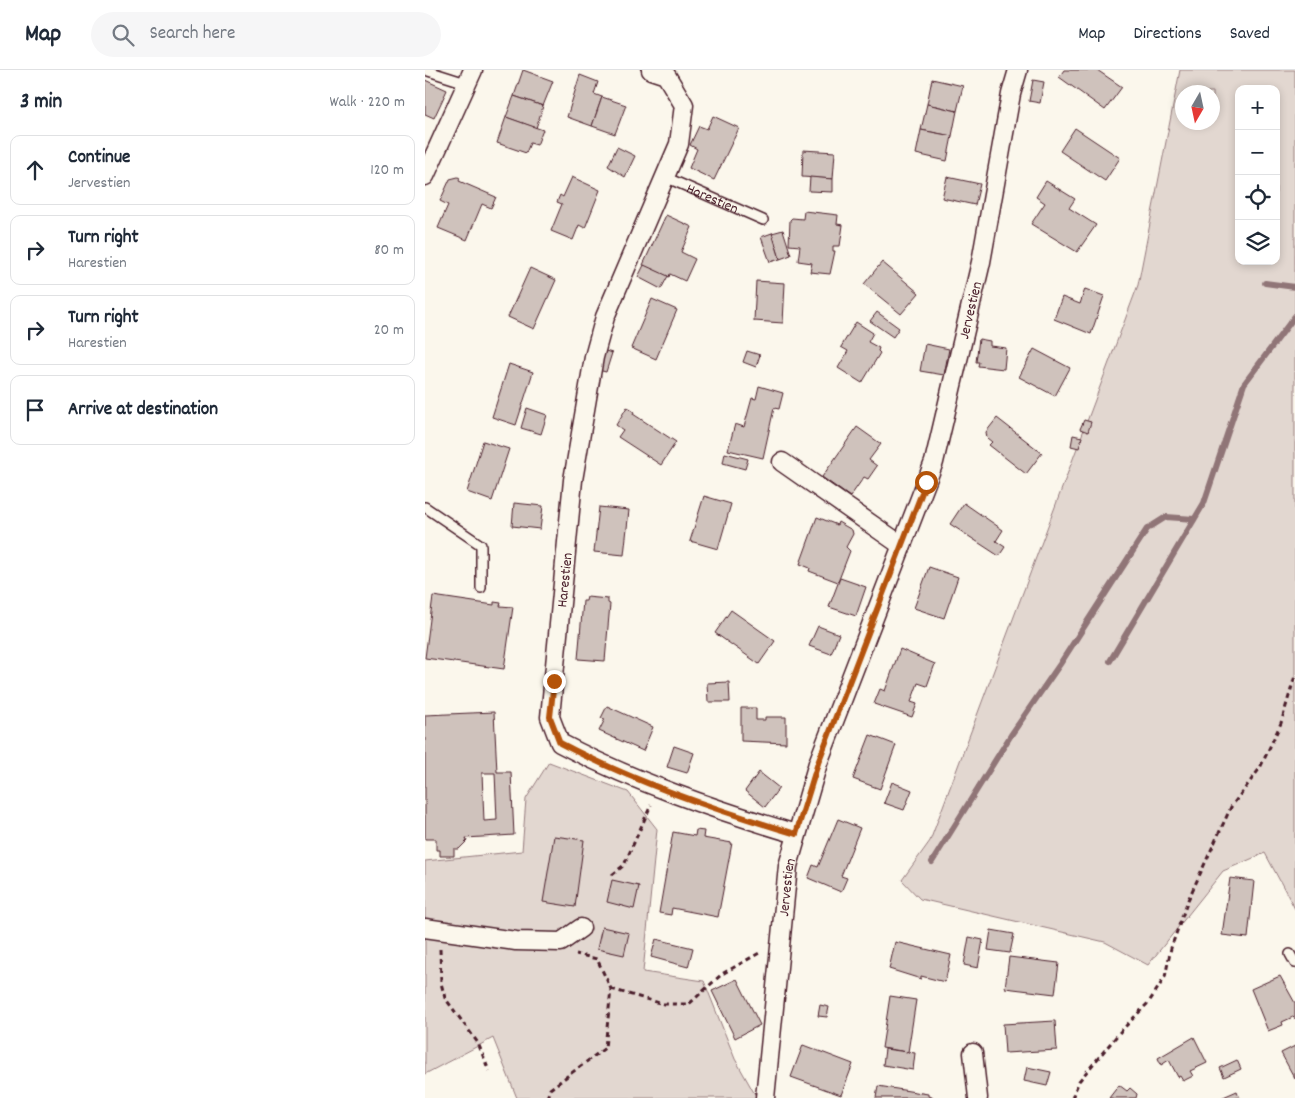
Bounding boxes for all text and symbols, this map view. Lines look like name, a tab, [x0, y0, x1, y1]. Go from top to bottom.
search box	[91, 12, 441, 57]
text: Map	[25, 18, 61, 52]
icon: search	[109, 21, 137, 49]
text: Search here	[149, 21, 235, 48]
text: Map	[1078, 22, 1105, 47]
text: Directions	[1133, 22, 1202, 47]
text: Saved	[1230, 22, 1270, 47]
north arrow	[1175, 85, 1220, 130]
map controls	[1235, 85, 1280, 265]
button: +	[1235, 85, 1280, 130]
text: 3 min	[20, 88, 62, 118]
text: Walk · 220 m	[330, 91, 405, 114]
button: −	[1235, 130, 1280, 175]
text: Continue	[68, 145, 130, 172]
icon: ahead	[21, 156, 49, 184]
text: 120 m	[370, 159, 404, 182]
text: Jervestien	[68, 172, 131, 195]
button: locate	[1235, 175, 1280, 220]
street label: Harestien	[682, 179, 742, 221]
button: layers	[1235, 220, 1280, 265]
text: Turn right	[68, 225, 139, 252]
icon: right	[21, 236, 49, 264]
text: 80 m	[374, 239, 404, 262]
text: Harestien	[68, 252, 127, 275]
street label: Jervestien	[954, 279, 989, 342]
text: Turn right	[68, 305, 139, 332]
icon: right	[21, 316, 49, 344]
text: 20 m	[374, 319, 404, 342]
text: Harestien	[68, 332, 127, 355]
icon: arrive	[21, 396, 49, 424]
text: Arrive at destination	[68, 397, 218, 424]
route start	[915, 471, 938, 494]
street label: Harestien	[552, 552, 580, 609]
route end	[543, 670, 566, 693]
street label: Jervestien	[774, 856, 803, 918]

